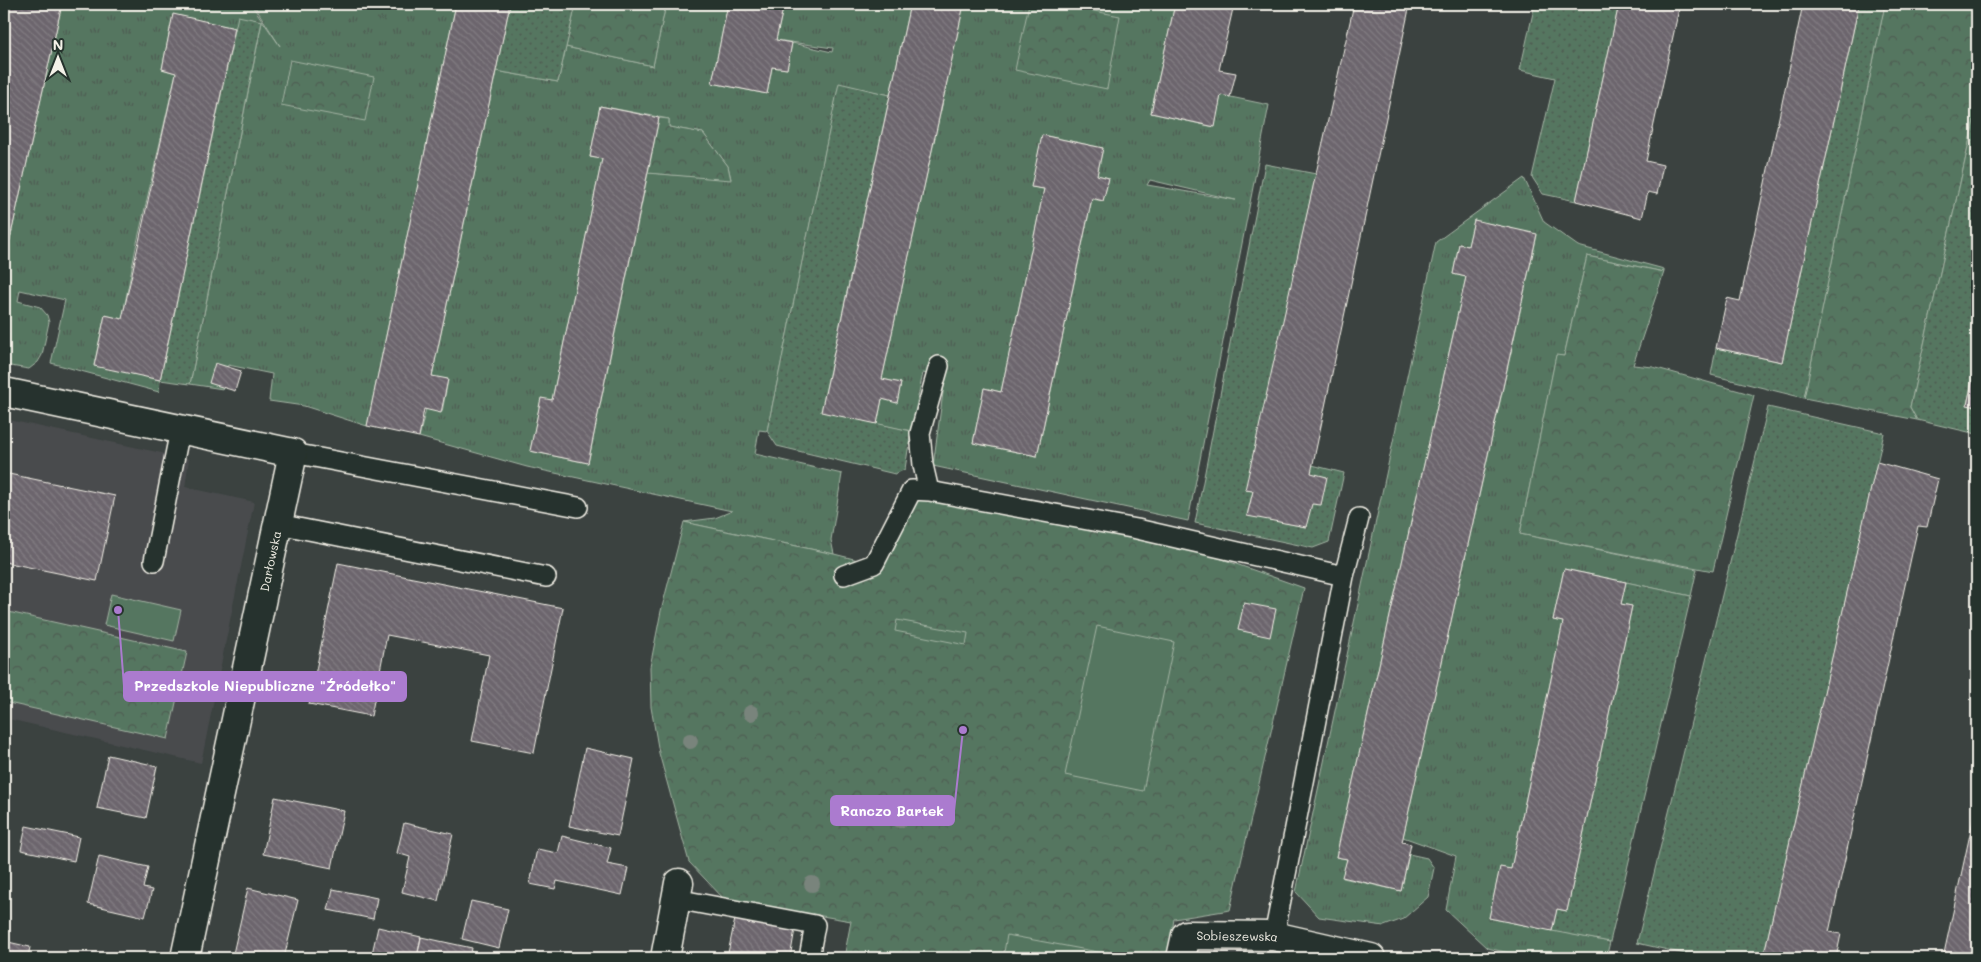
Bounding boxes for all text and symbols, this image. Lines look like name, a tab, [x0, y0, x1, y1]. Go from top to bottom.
north arrow	[32, 32, 82, 82]
text: N	[53, 35, 63, 54]
street label: Darłowska	[256, 529, 284, 593]
callout: Przedszkole Niepubliczne "Źródełko"	[124, 672, 406, 701]
text: Przedszkole Niepubliczne "Źródełko"	[134, 676, 396, 695]
callout: Ranczo Bartek	[831, 796, 954, 825]
text: Ranczo Bartek	[840, 801, 944, 820]
street label: Sobieszewska	[1197, 927, 1280, 945]

